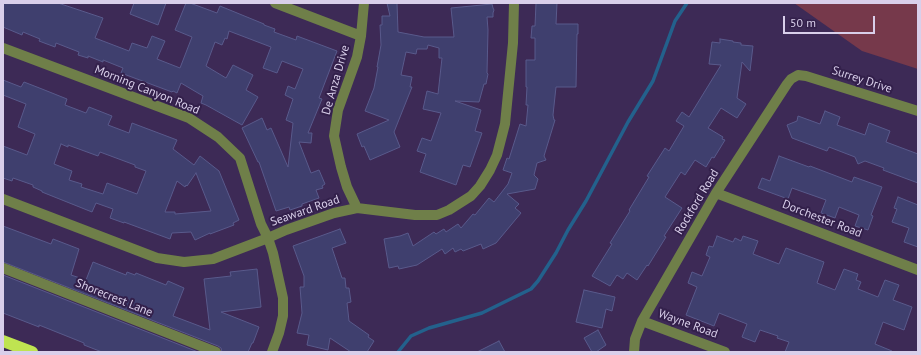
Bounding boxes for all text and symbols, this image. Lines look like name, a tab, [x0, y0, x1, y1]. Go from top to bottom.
scale bar	[785, 8, 877, 34]
text: 50 m	[790, 15, 816, 30]
street label: De Anza Drive	[319, 43, 353, 117]
street label: Morning Canyon Road	[92, 62, 202, 118]
street label: Surrey Drive	[830, 63, 894, 97]
street label: Rockford Road	[672, 167, 722, 237]
street label: Seaward Road	[268, 192, 342, 230]
street label: Dorchester Road	[780, 197, 864, 241]
street label: Shorecrest Lane	[73, 276, 155, 320]
street label: Wayne Road	[656, 307, 720, 341]

